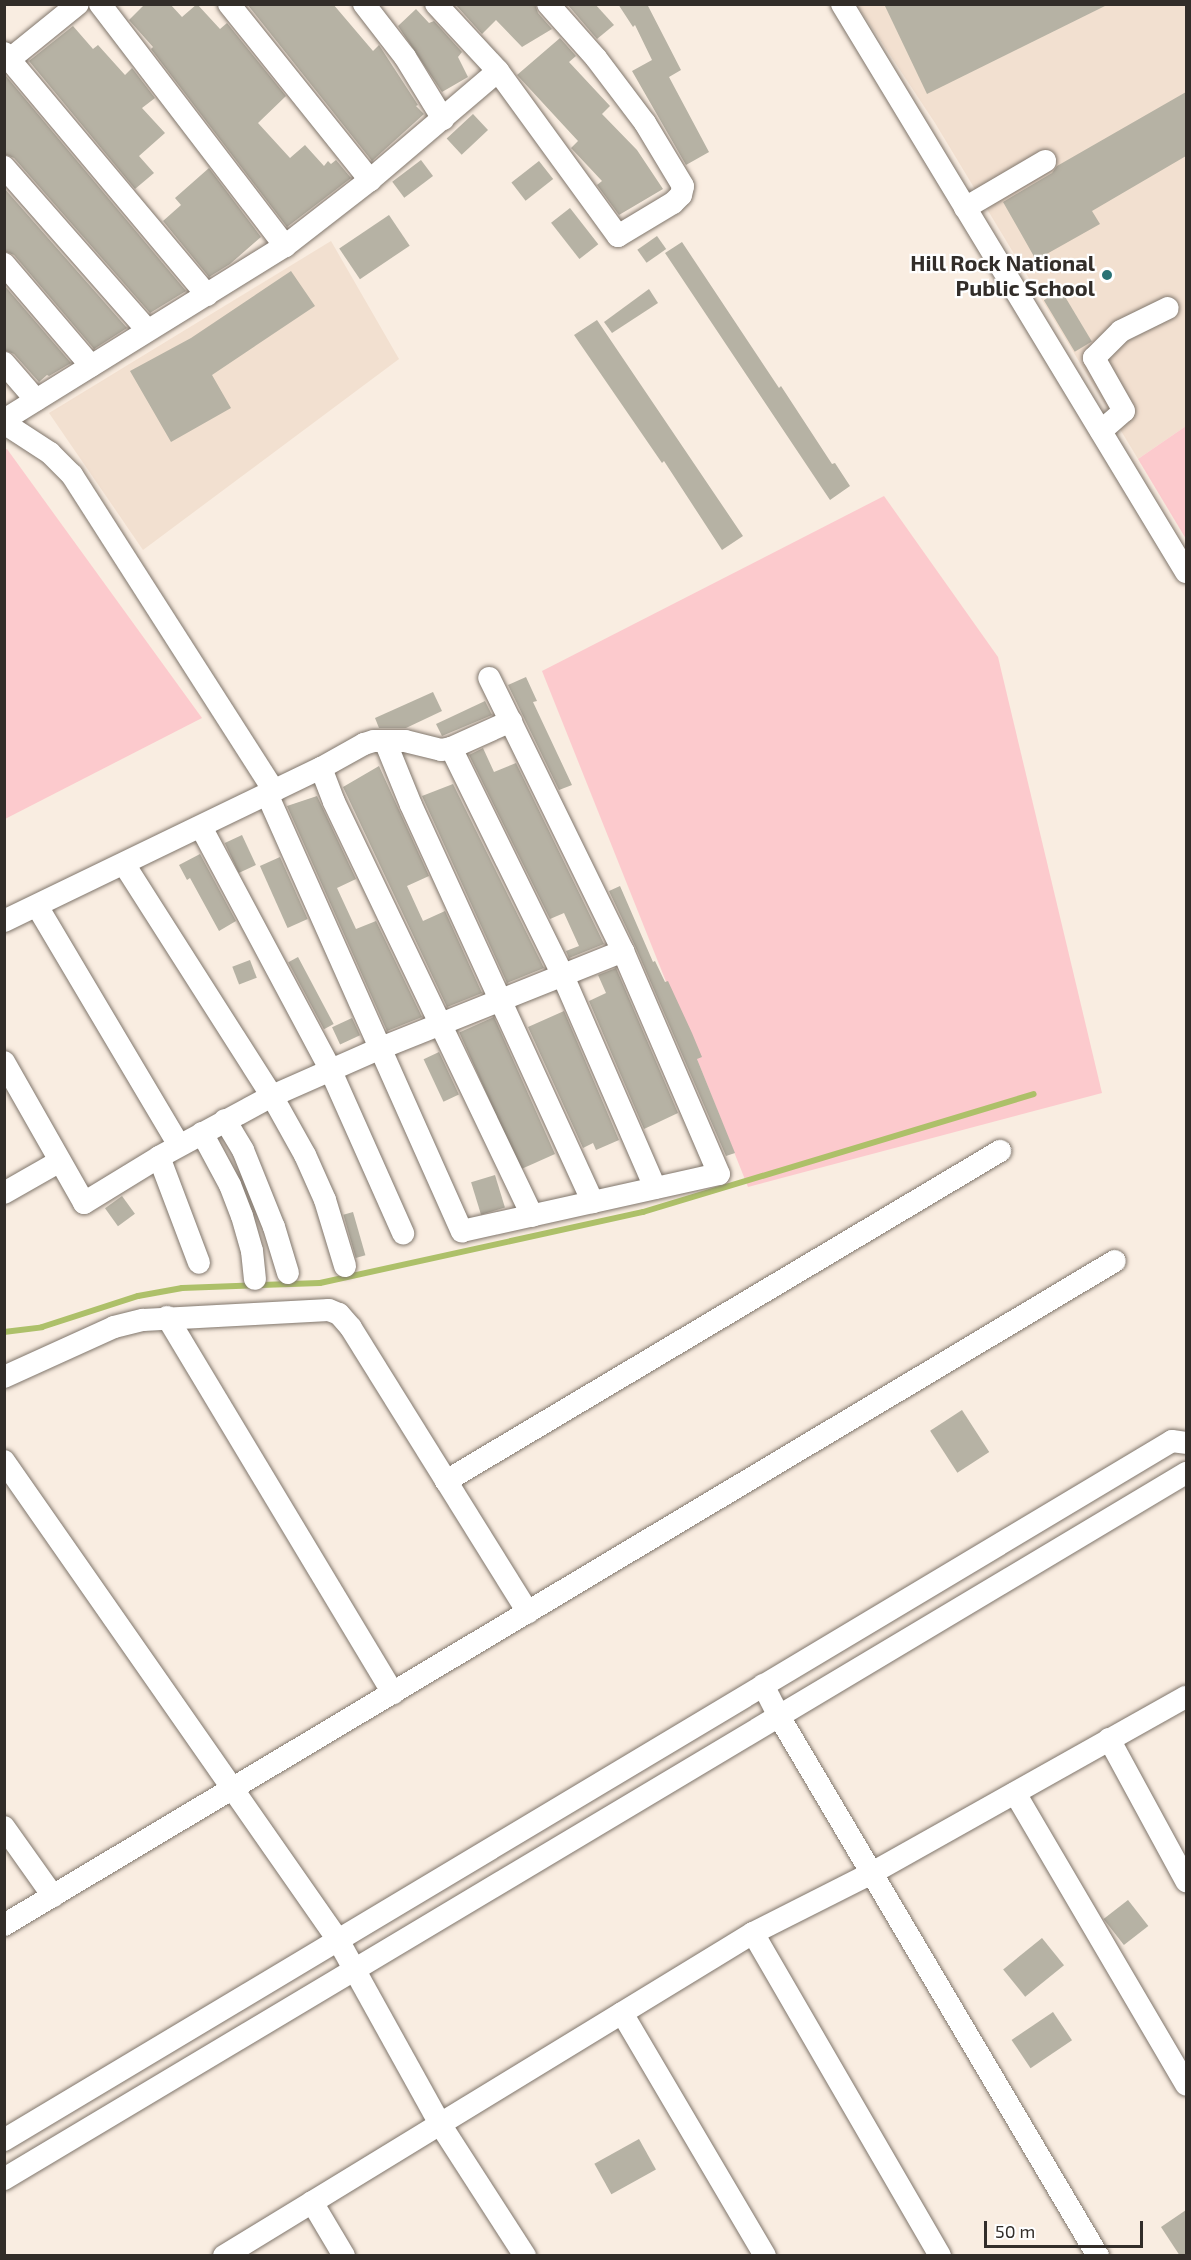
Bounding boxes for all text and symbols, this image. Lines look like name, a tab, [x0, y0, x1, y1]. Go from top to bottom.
place label: Hill Rock National Public School	[910, 249, 1095, 300]
marker: Hill Rock National Public School	[1100, 268, 1114, 282]
scale bar	[987, 2209, 1146, 2247]
text: 50 m	[995, 2220, 1035, 2242]

